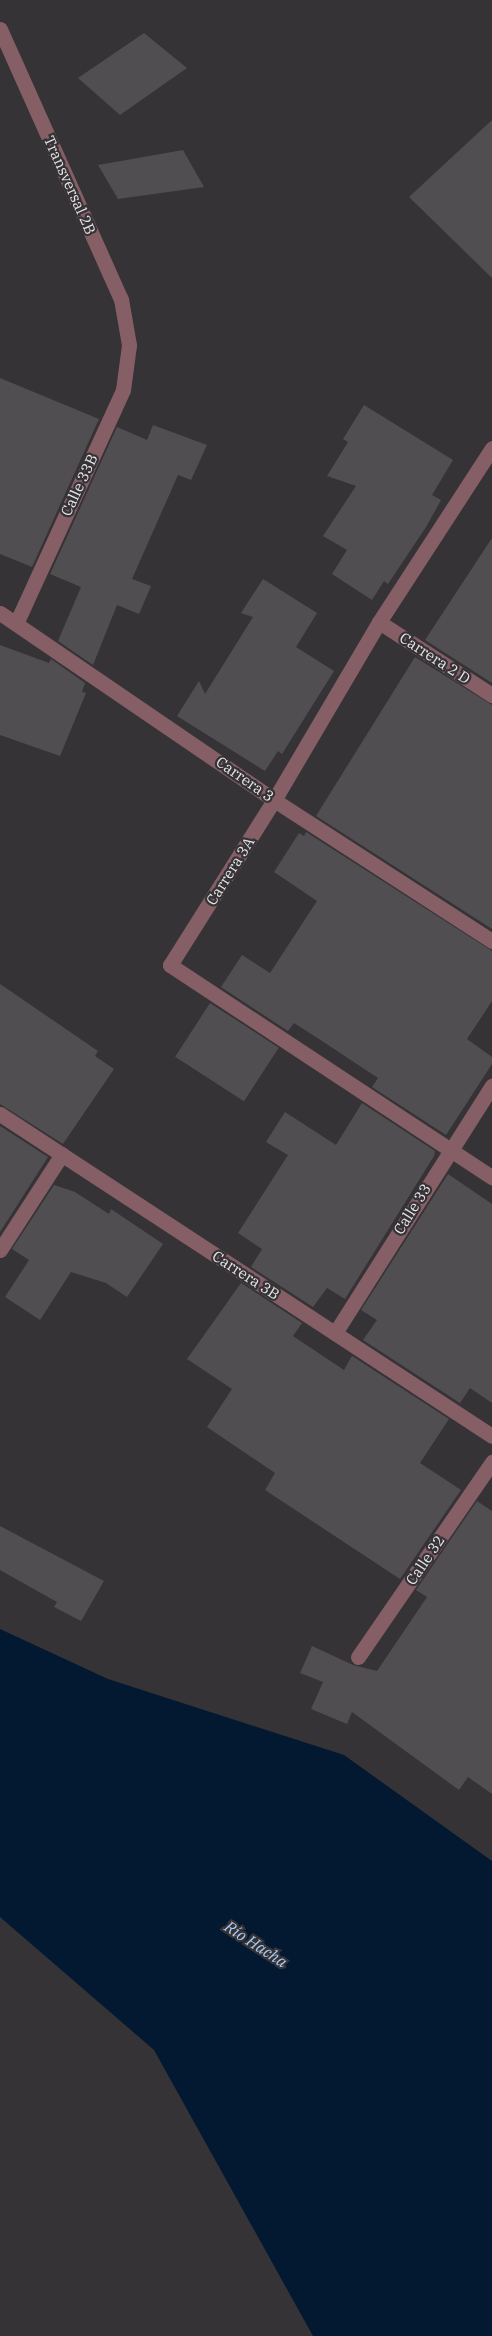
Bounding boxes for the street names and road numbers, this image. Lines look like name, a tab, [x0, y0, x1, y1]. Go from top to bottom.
street label: Transversal 2B	[40, 133, 100, 237]
street label: Calle 33B	[57, 451, 101, 519]
street label: Carrera 2 D	[396, 629, 474, 687]
street label: Carrera 3	[213, 753, 277, 805]
street label: Carrera 3A	[202, 834, 258, 908]
street label: Calle 33	[389, 1180, 435, 1238]
street label: Carrera 3B	[209, 1247, 283, 1303]
street label: Calle 32	[402, 1532, 448, 1588]

